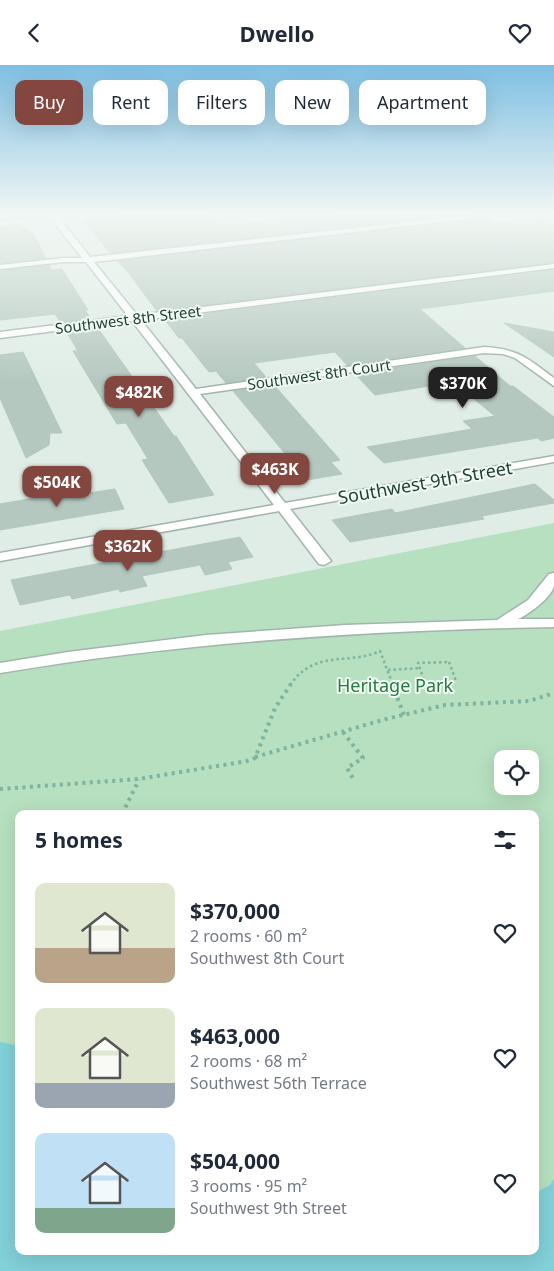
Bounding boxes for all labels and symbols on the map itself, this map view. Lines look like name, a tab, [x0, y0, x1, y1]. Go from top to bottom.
street label: Southwest 8th Street	[54, 300, 203, 338]
street label: Southwest 8th Court	[246, 354, 393, 394]
pin: $370K	[428, 367, 498, 409]
pin: $482K	[104, 375, 174, 418]
pin: $463K	[240, 453, 310, 495]
street label: Southwest 9th Street	[336, 455, 514, 509]
pin: $504K	[22, 465, 92, 508]
pin: $362K	[93, 529, 163, 572]
park label: Heritage Park	[337, 673, 453, 697]

